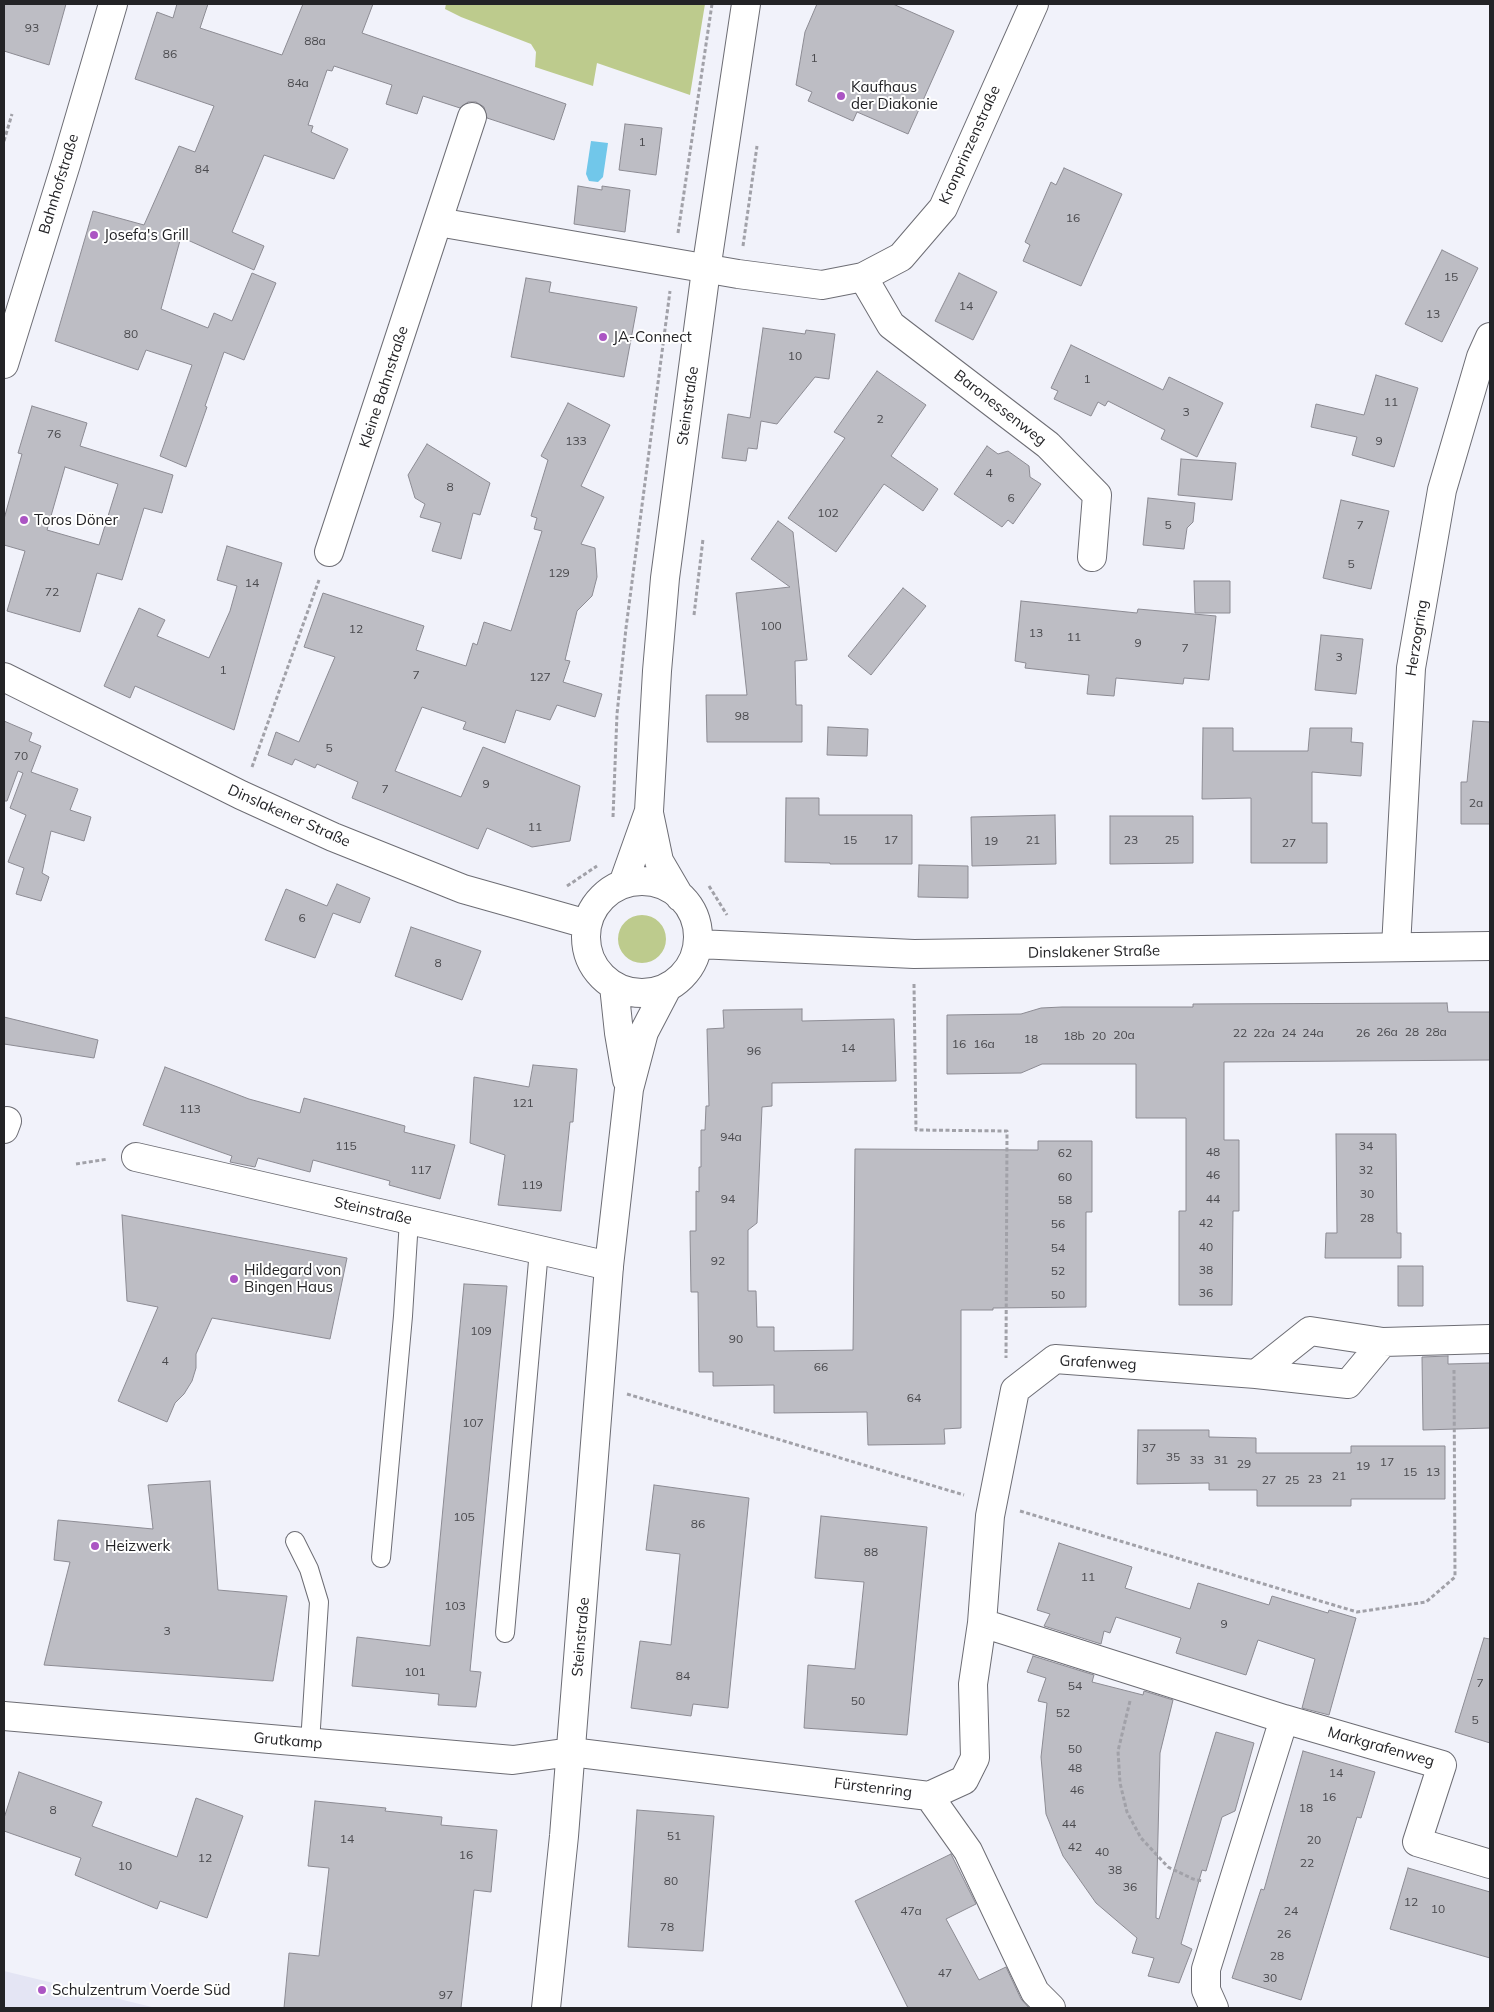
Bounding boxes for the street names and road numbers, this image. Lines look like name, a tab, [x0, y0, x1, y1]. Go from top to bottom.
street label: Kronprinzenstraße	[936, 83, 1004, 207]
street label: Bahnhofstraße	[35, 132, 83, 236]
street label: Kleine Bahnstraße	[356, 324, 412, 450]
street label: Steinstraße	[674, 365, 702, 447]
street label: Baronessenweg	[950, 366, 1050, 450]
street label: Herzogring	[1402, 598, 1432, 678]
street label: Dinslakener Straße	[225, 781, 353, 851]
street label: Dinslakener Straße	[1028, 942, 1160, 962]
street label: Steinstraße	[332, 1193, 414, 1229]
street label: Grafenweg	[1059, 1352, 1137, 1374]
street label: Steinstraße	[569, 1597, 593, 1677]
street label: Markgrafenweg	[1326, 1723, 1436, 1771]
street label: Grutkamp	[253, 1729, 323, 1753]
street label: Fürstenring	[833, 1774, 913, 1802]

